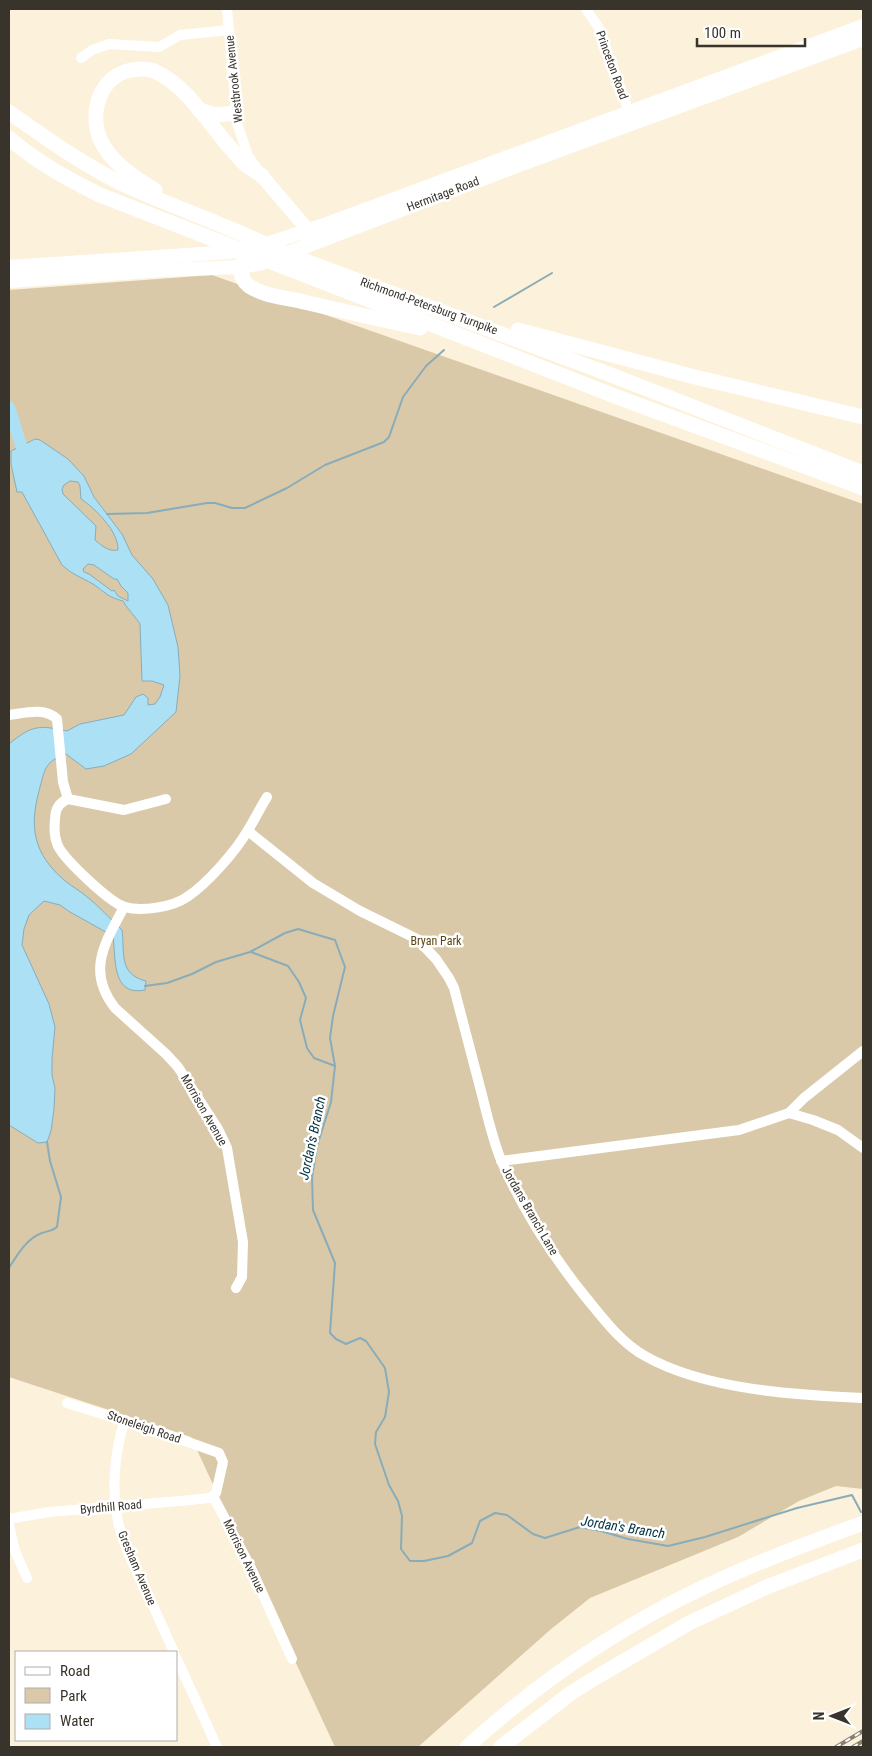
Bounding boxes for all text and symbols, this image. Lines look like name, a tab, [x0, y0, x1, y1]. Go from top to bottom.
scale bar	[697, 15, 804, 47]
text: 100 m	[704, 24, 741, 42]
street label: Princeton Road	[593, 29, 631, 101]
street label: Westbrook Avenue	[222, 34, 246, 123]
street label: Hermitage Road	[405, 174, 481, 214]
street label: Richmond-Petersburg Turnpike	[358, 275, 500, 338]
park label: Bryan Park	[411, 934, 462, 948]
street label: Morrison Avenue	[178, 1072, 230, 1148]
water label: Jordan's Branch	[295, 1095, 329, 1181]
street label: Jordans Branch Lane	[499, 1164, 561, 1258]
street label: Stoneleigh Road	[105, 1408, 183, 1446]
street label: Byrdhill Road	[80, 1497, 143, 1517]
water label: Jordan's Branch	[580, 1512, 666, 1542]
street label: Morrison Avenue	[220, 1517, 268, 1595]
street label: Gresham Avenue	[115, 1529, 159, 1608]
legend	[15, 1651, 178, 1741]
text: Road	[60, 1662, 90, 1680]
text: Park	[60, 1687, 87, 1705]
north arrow	[807, 1691, 857, 1741]
text: Water	[60, 1712, 95, 1730]
text: N	[811, 1712, 827, 1720]

